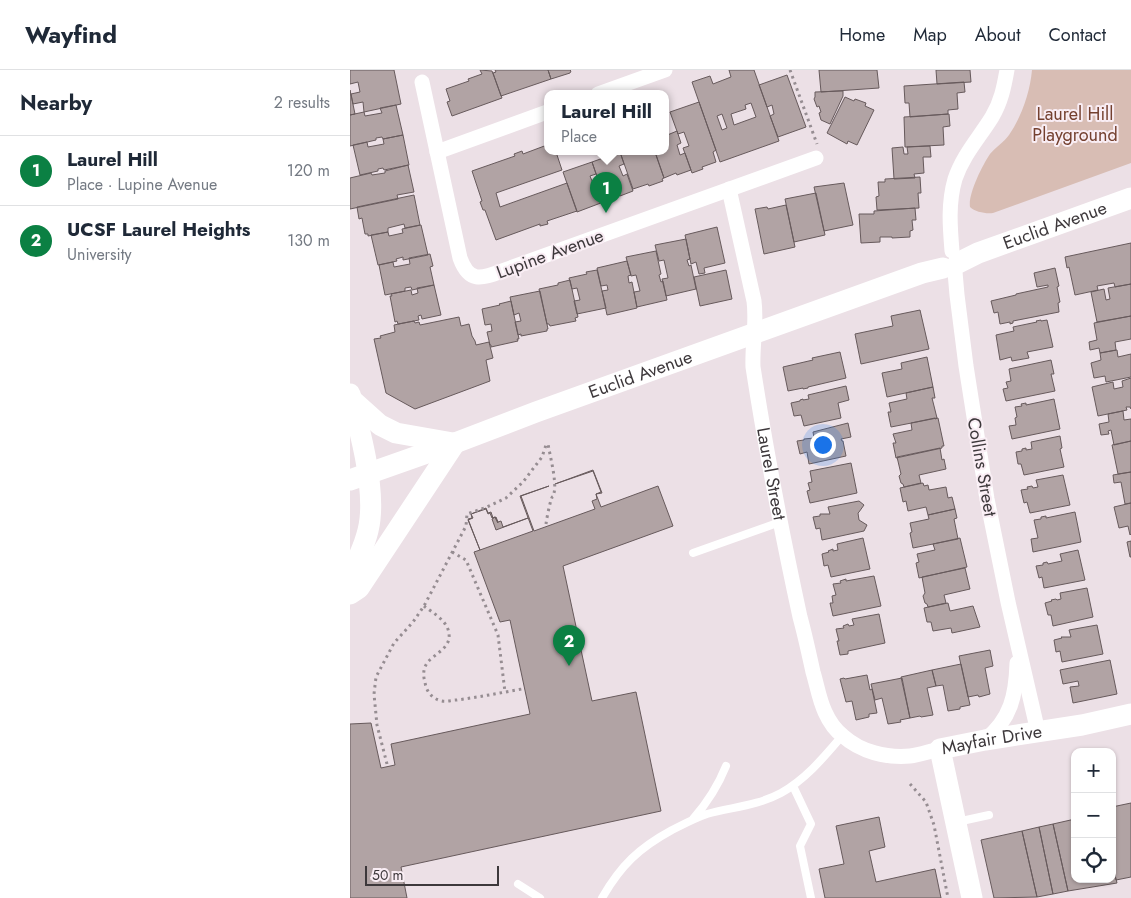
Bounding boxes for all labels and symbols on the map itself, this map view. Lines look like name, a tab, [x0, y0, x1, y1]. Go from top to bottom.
park label: Laurel Hill Playground	[1032, 101, 1118, 148]
pin: 1	[590, 172, 622, 213]
street label: Euclid Avenue	[999, 195, 1110, 256]
street label: Lupine Avenue	[493, 223, 607, 285]
street label: Euclid Avenue	[585, 344, 696, 405]
street label: Collins Street	[961, 415, 1004, 519]
street label: Laurel Street	[750, 425, 793, 523]
your location	[810, 432, 836, 458]
pin: 2	[553, 625, 585, 666]
street label: Mayfair Drive	[939, 718, 1044, 761]
scale bar	[365, 863, 499, 886]

